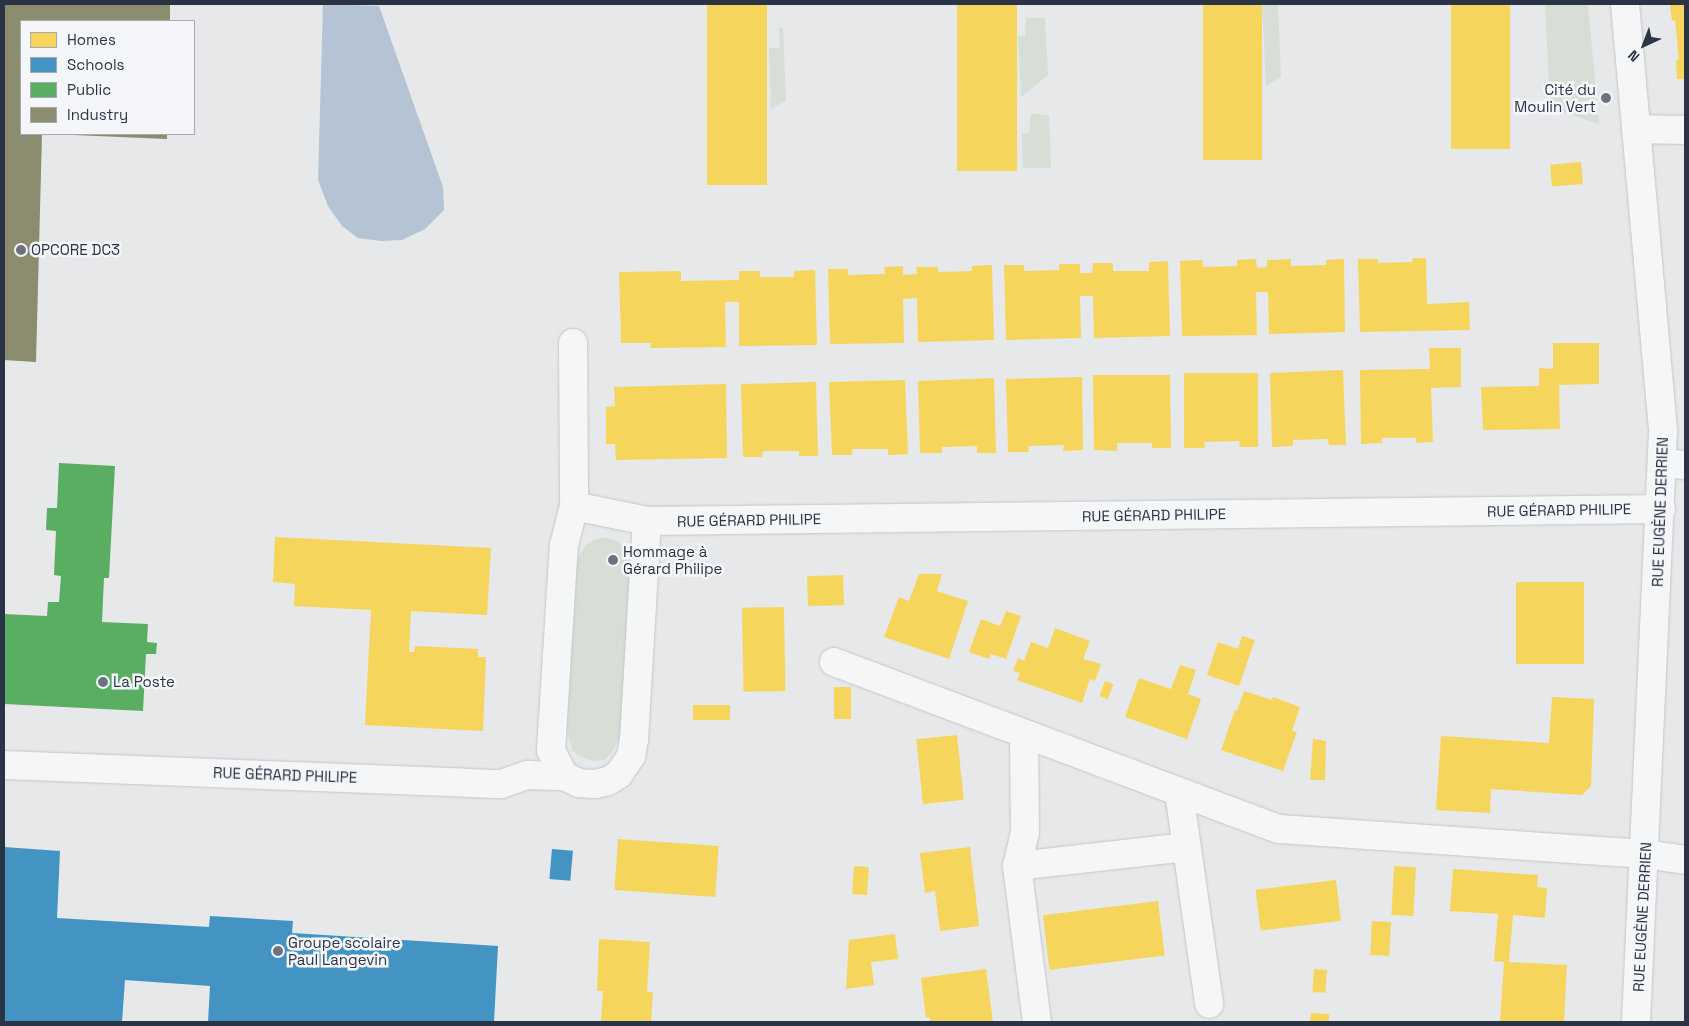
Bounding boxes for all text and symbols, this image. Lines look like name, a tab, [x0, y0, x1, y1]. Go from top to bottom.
legend	[20, 20, 195, 135]
north arrow	[1619, 20, 1669, 70]
text: Homes	[67, 30, 116, 49]
text: N	[1624, 46, 1643, 66]
text: Schools	[67, 55, 124, 74]
text: Public	[67, 80, 111, 99]
place label: Cité du Moulin Vert	[1514, 80, 1596, 115]
marker: Cité du Moulin Vert	[1600, 92, 1612, 104]
text: Industry	[67, 105, 128, 124]
place label: OPCORE DC3	[31, 241, 120, 259]
marker: OPCORE DC3	[15, 244, 27, 256]
street label: RUE EUGÈNE DERRIEN	[1648, 437, 1672, 587]
street label: RUE GÉRARD PHILIPE	[1487, 500, 1631, 520]
street label: RUE GÉRARD PHILIPE	[1082, 505, 1226, 525]
street label: RUE GÉRARD PHILIPE	[677, 510, 821, 530]
place label: Hommage à Gérard Philipe	[623, 542, 722, 577]
marker: Hommage à Gérard Philipe	[607, 554, 619, 566]
place label: La Poste	[113, 673, 175, 691]
marker: La Poste	[97, 676, 109, 688]
street label: RUE GÉRARD PHILIPE	[213, 763, 357, 787]
street label: RUE EUGÈNE DERRIEN	[1629, 842, 1655, 992]
place label: Groupe scolaire Paul Langevin	[288, 933, 401, 968]
marker: Groupe scolaire Paul Langevin	[272, 945, 284, 957]

